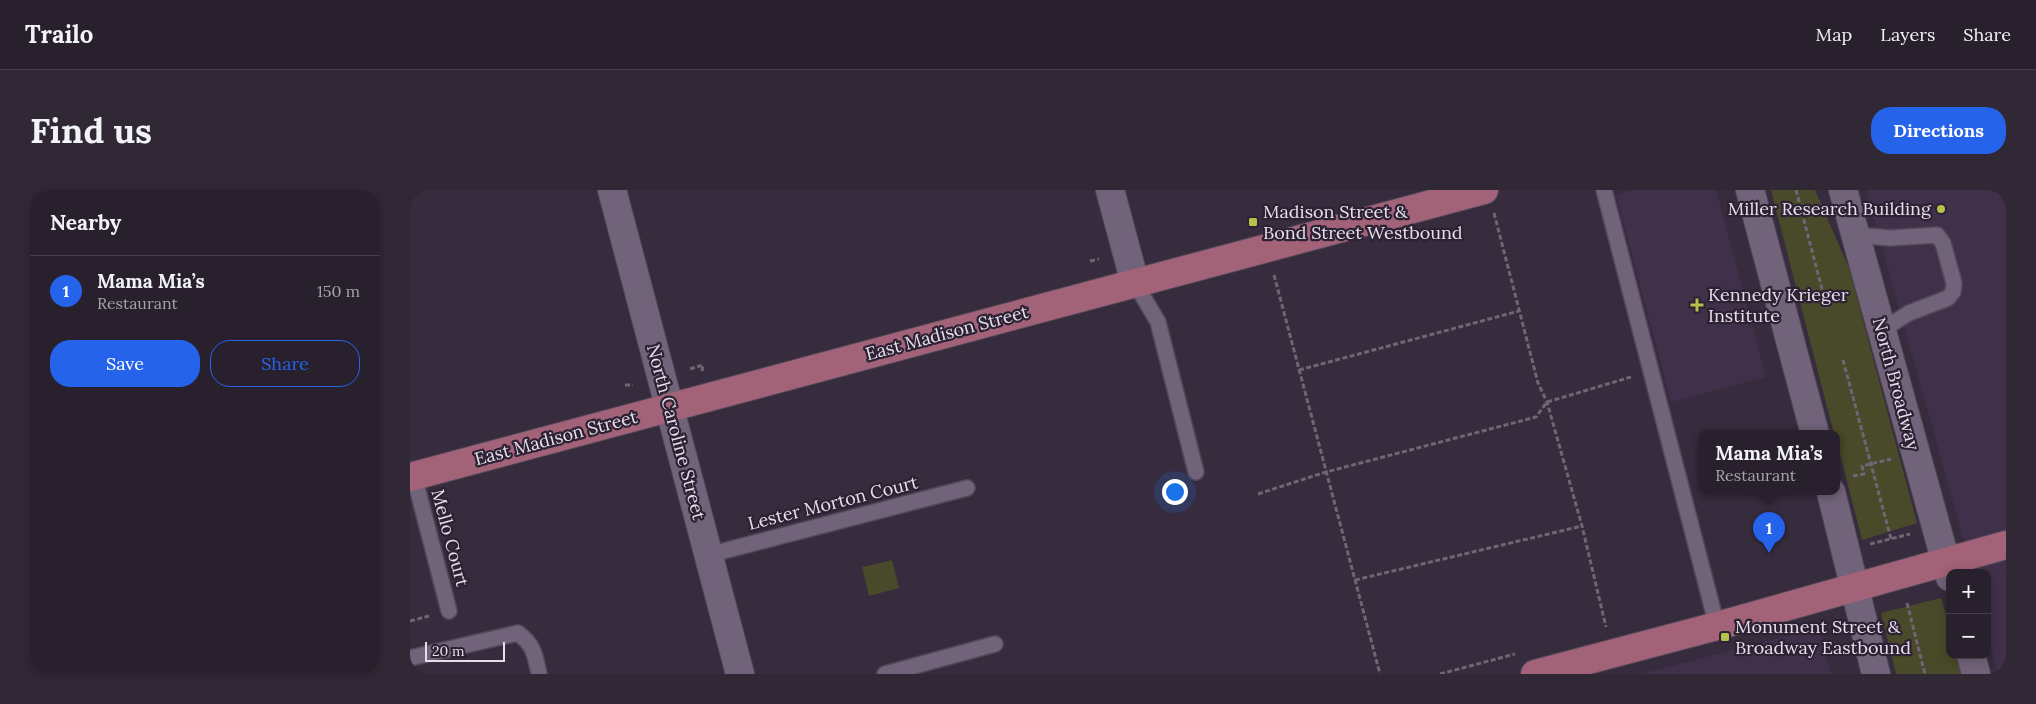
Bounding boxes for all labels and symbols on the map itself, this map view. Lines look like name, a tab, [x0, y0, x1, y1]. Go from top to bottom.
place label: Miller Research Building	[1728, 197, 1932, 220]
place label: Madison Street & Bond Street Westbound	[1263, 200, 1463, 244]
marker: Miller Research Building	[1935, 203, 1947, 215]
marker: Madison Street & Bond Street Westbound	[1247, 216, 1259, 228]
place label: Kennedy Krieger Institute	[1708, 283, 1849, 327]
marker: Kennedy Krieger Institute	[1690, 298, 1704, 312]
street label: East Madison Street	[863, 300, 1031, 365]
street label: North Broadway	[1868, 315, 1925, 453]
street label: North Caroline Street	[642, 342, 711, 522]
street label: East Madison Street	[472, 405, 640, 470]
street label: Lester Morton Court	[745, 470, 920, 535]
your location	[1162, 479, 1188, 505]
street label: Mello Court	[426, 487, 475, 589]
pin: 1	[1753, 512, 1785, 553]
place label: Monument Street & Broadway Eastbound	[1735, 615, 1911, 659]
marker: Monument Street & Broadway Eastbound	[1719, 631, 1731, 643]
scale bar	[425, 639, 505, 662]

